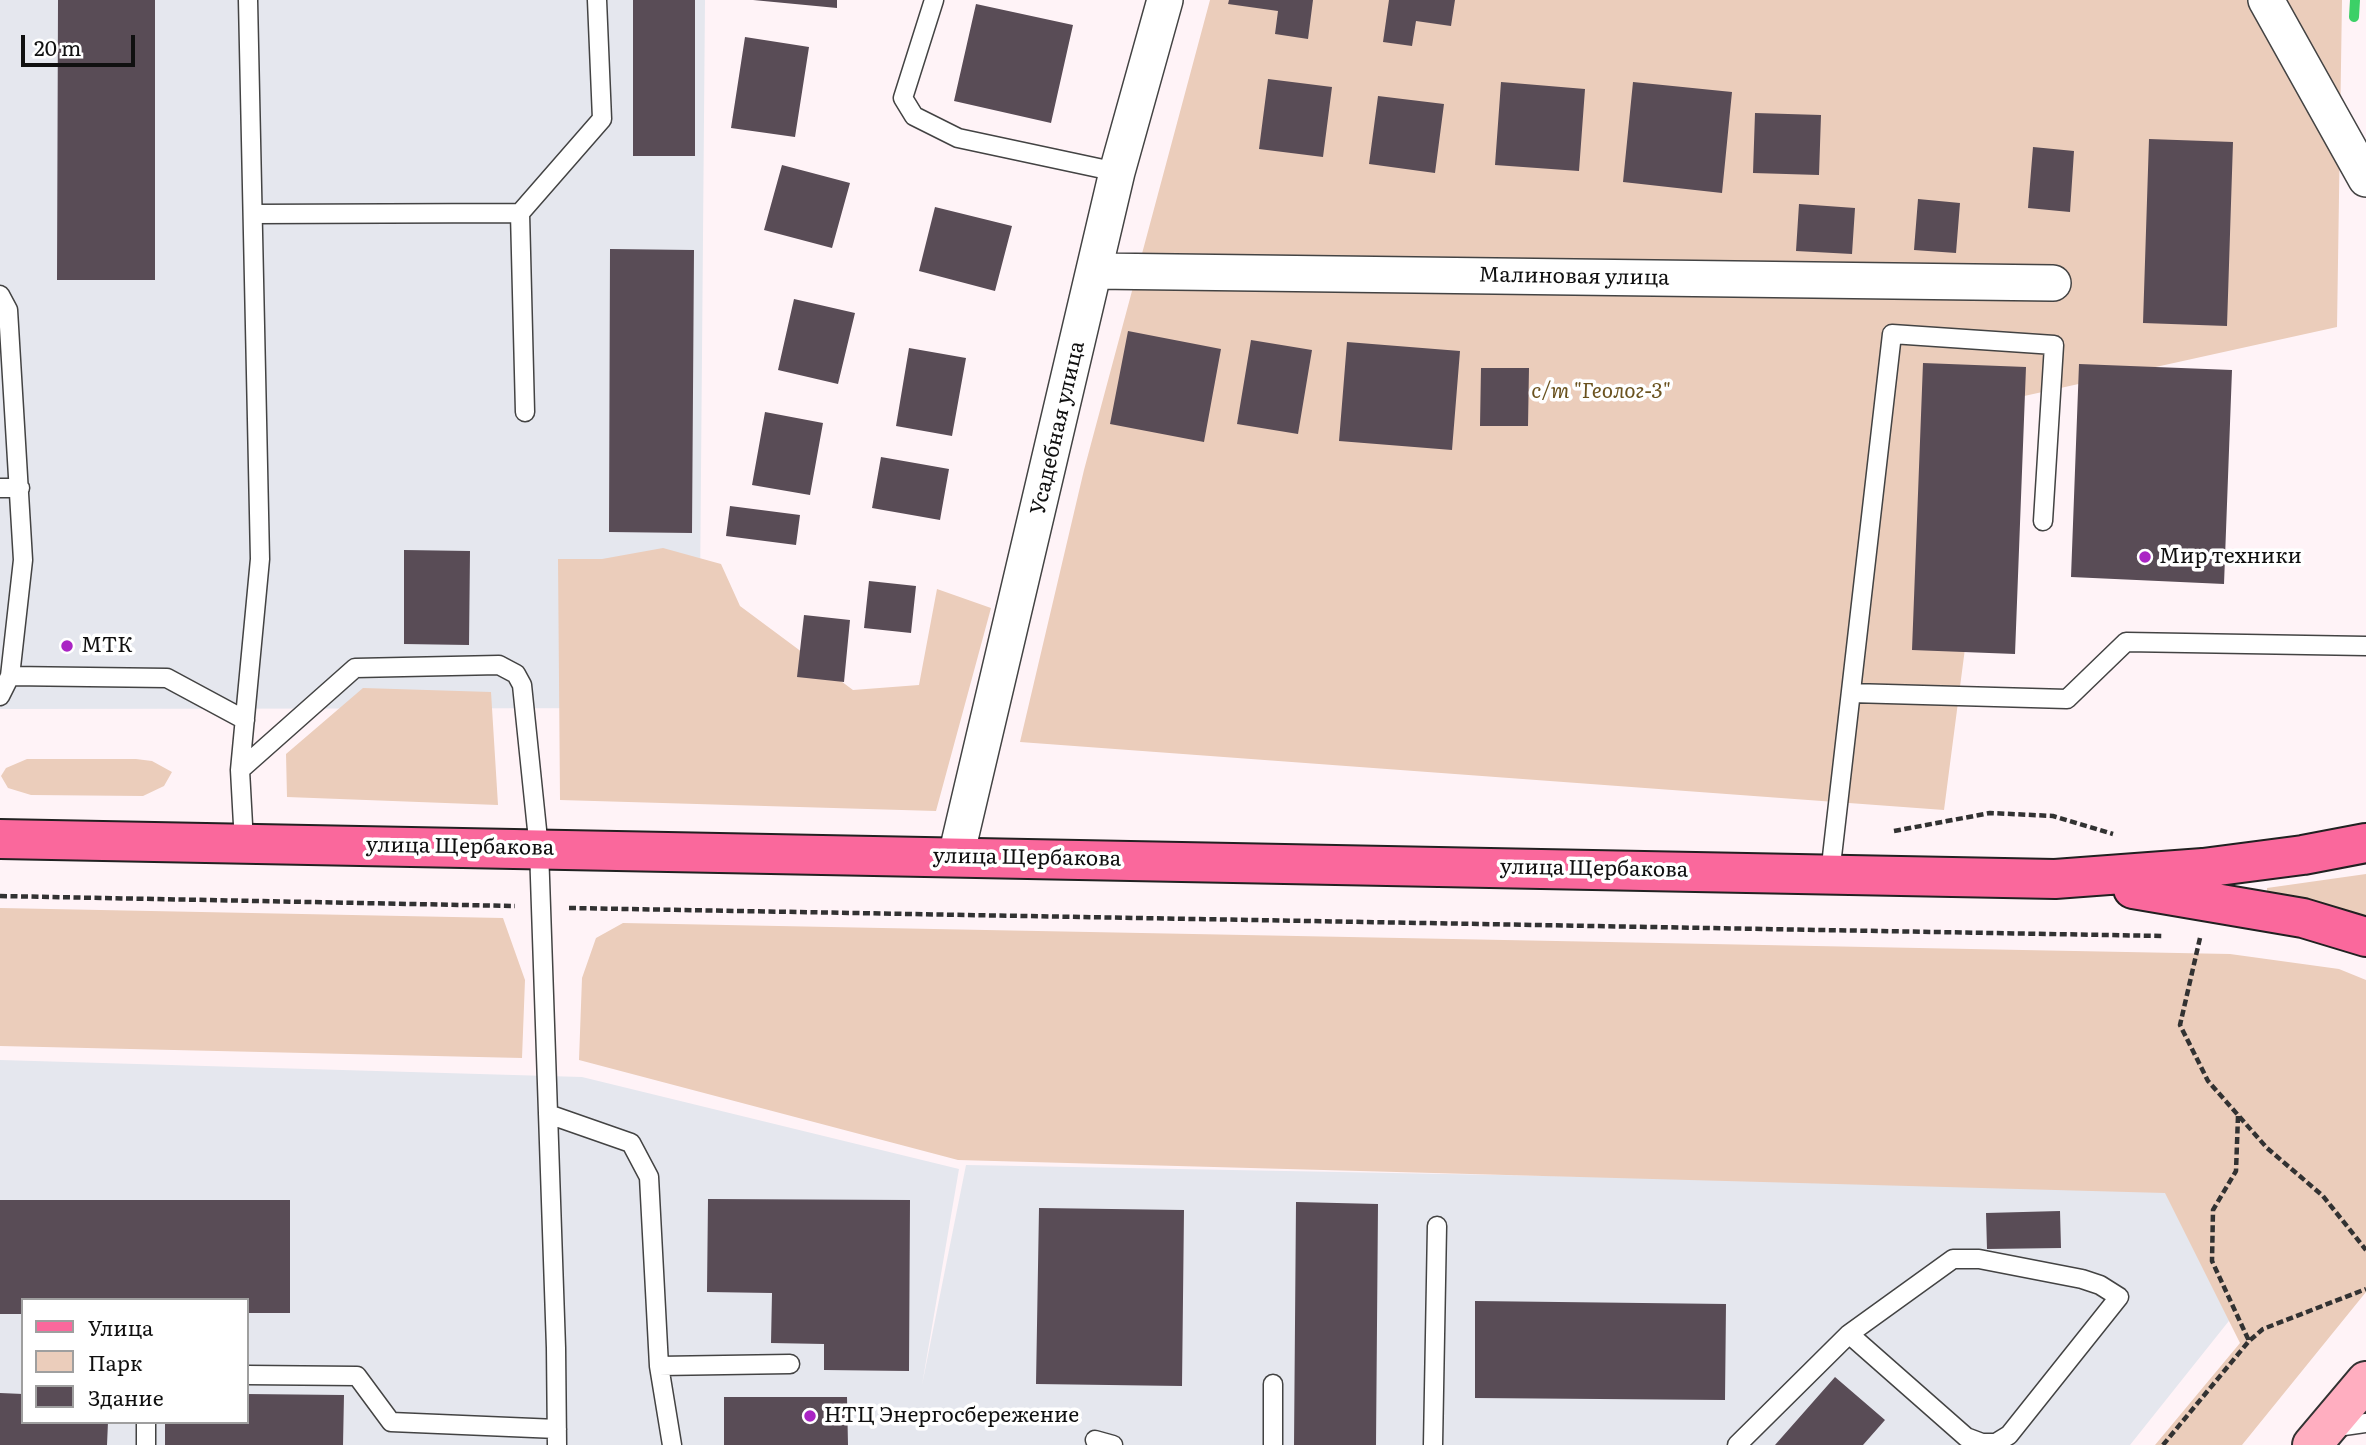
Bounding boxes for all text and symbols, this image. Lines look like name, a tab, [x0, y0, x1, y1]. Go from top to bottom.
scale bar	[24, 21, 138, 65]
text: 20 m	[34, 31, 81, 62]
street label: Малиновая улица	[1478, 263, 1670, 291]
street label: Усадебная улица	[1026, 339, 1090, 517]
park label: с/т "Геолог-3"	[1531, 379, 1671, 405]
place label: Мир техники	[2159, 544, 2302, 570]
marker: Мир техники	[2137, 549, 2153, 565]
place label: МТК	[81, 633, 132, 659]
marker: МТК	[59, 638, 75, 654]
street label: улица Щербакова	[366, 833, 554, 861]
street label: улица Щербакова	[933, 844, 1121, 872]
street label: улица Щербакова	[1500, 855, 1688, 883]
legend	[21, 1298, 248, 1424]
text: Улица	[88, 1311, 153, 1342]
text: Парк	[88, 1346, 142, 1377]
text: Здание	[88, 1381, 164, 1412]
place label: НТЦ Энергосбережение	[824, 1403, 1079, 1429]
marker: НТЦ Энергосбережение	[802, 1408, 818, 1424]

